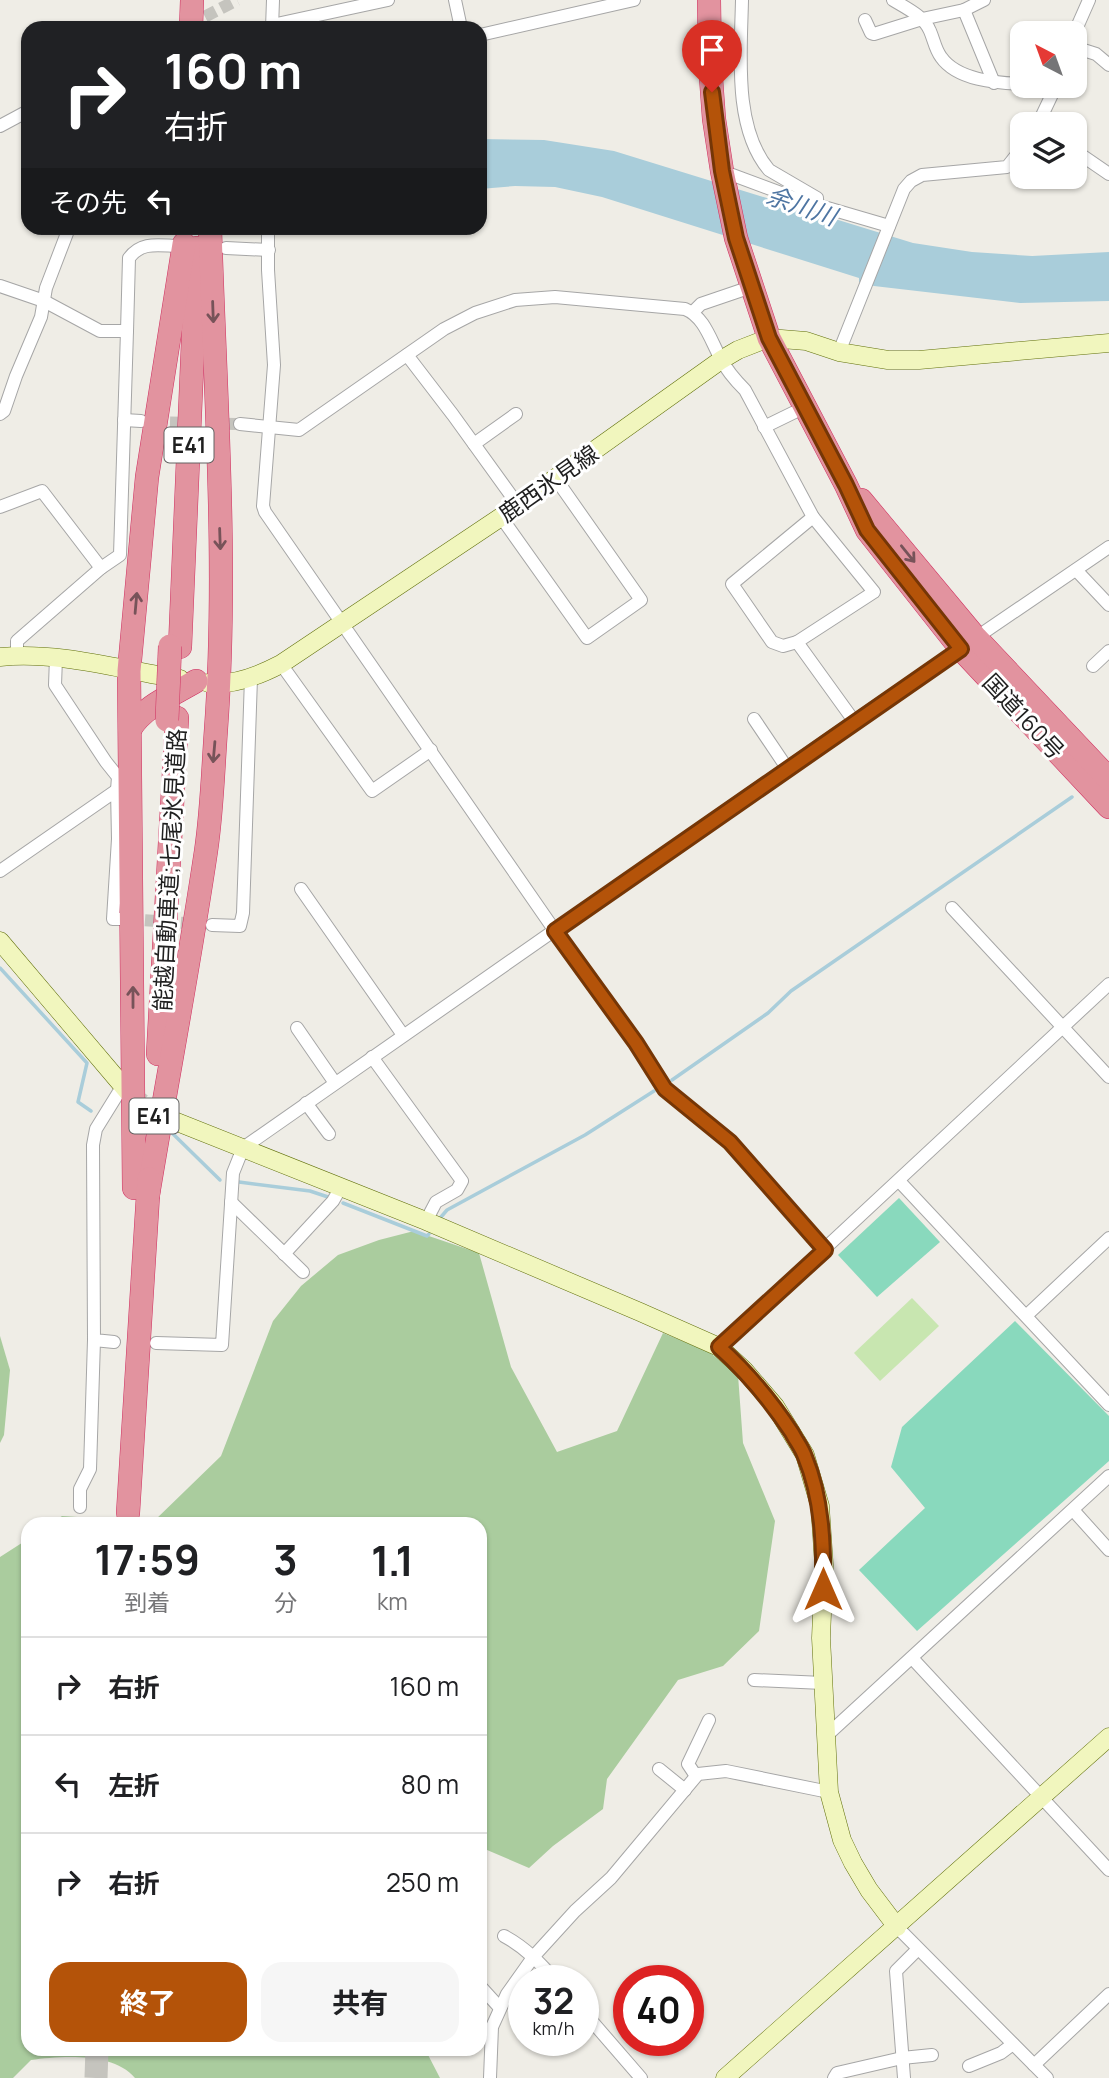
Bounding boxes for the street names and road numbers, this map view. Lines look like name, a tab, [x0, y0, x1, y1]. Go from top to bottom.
road number: E41	[164, 428, 214, 462]
street label: 鹿西氷見線	[492, 437, 604, 529]
street label: 国道160号	[976, 666, 1072, 766]
street label: 能越自動車道;七尾氷見道路	[146, 728, 192, 1012]
road number: E41	[130, 1098, 178, 1134]

